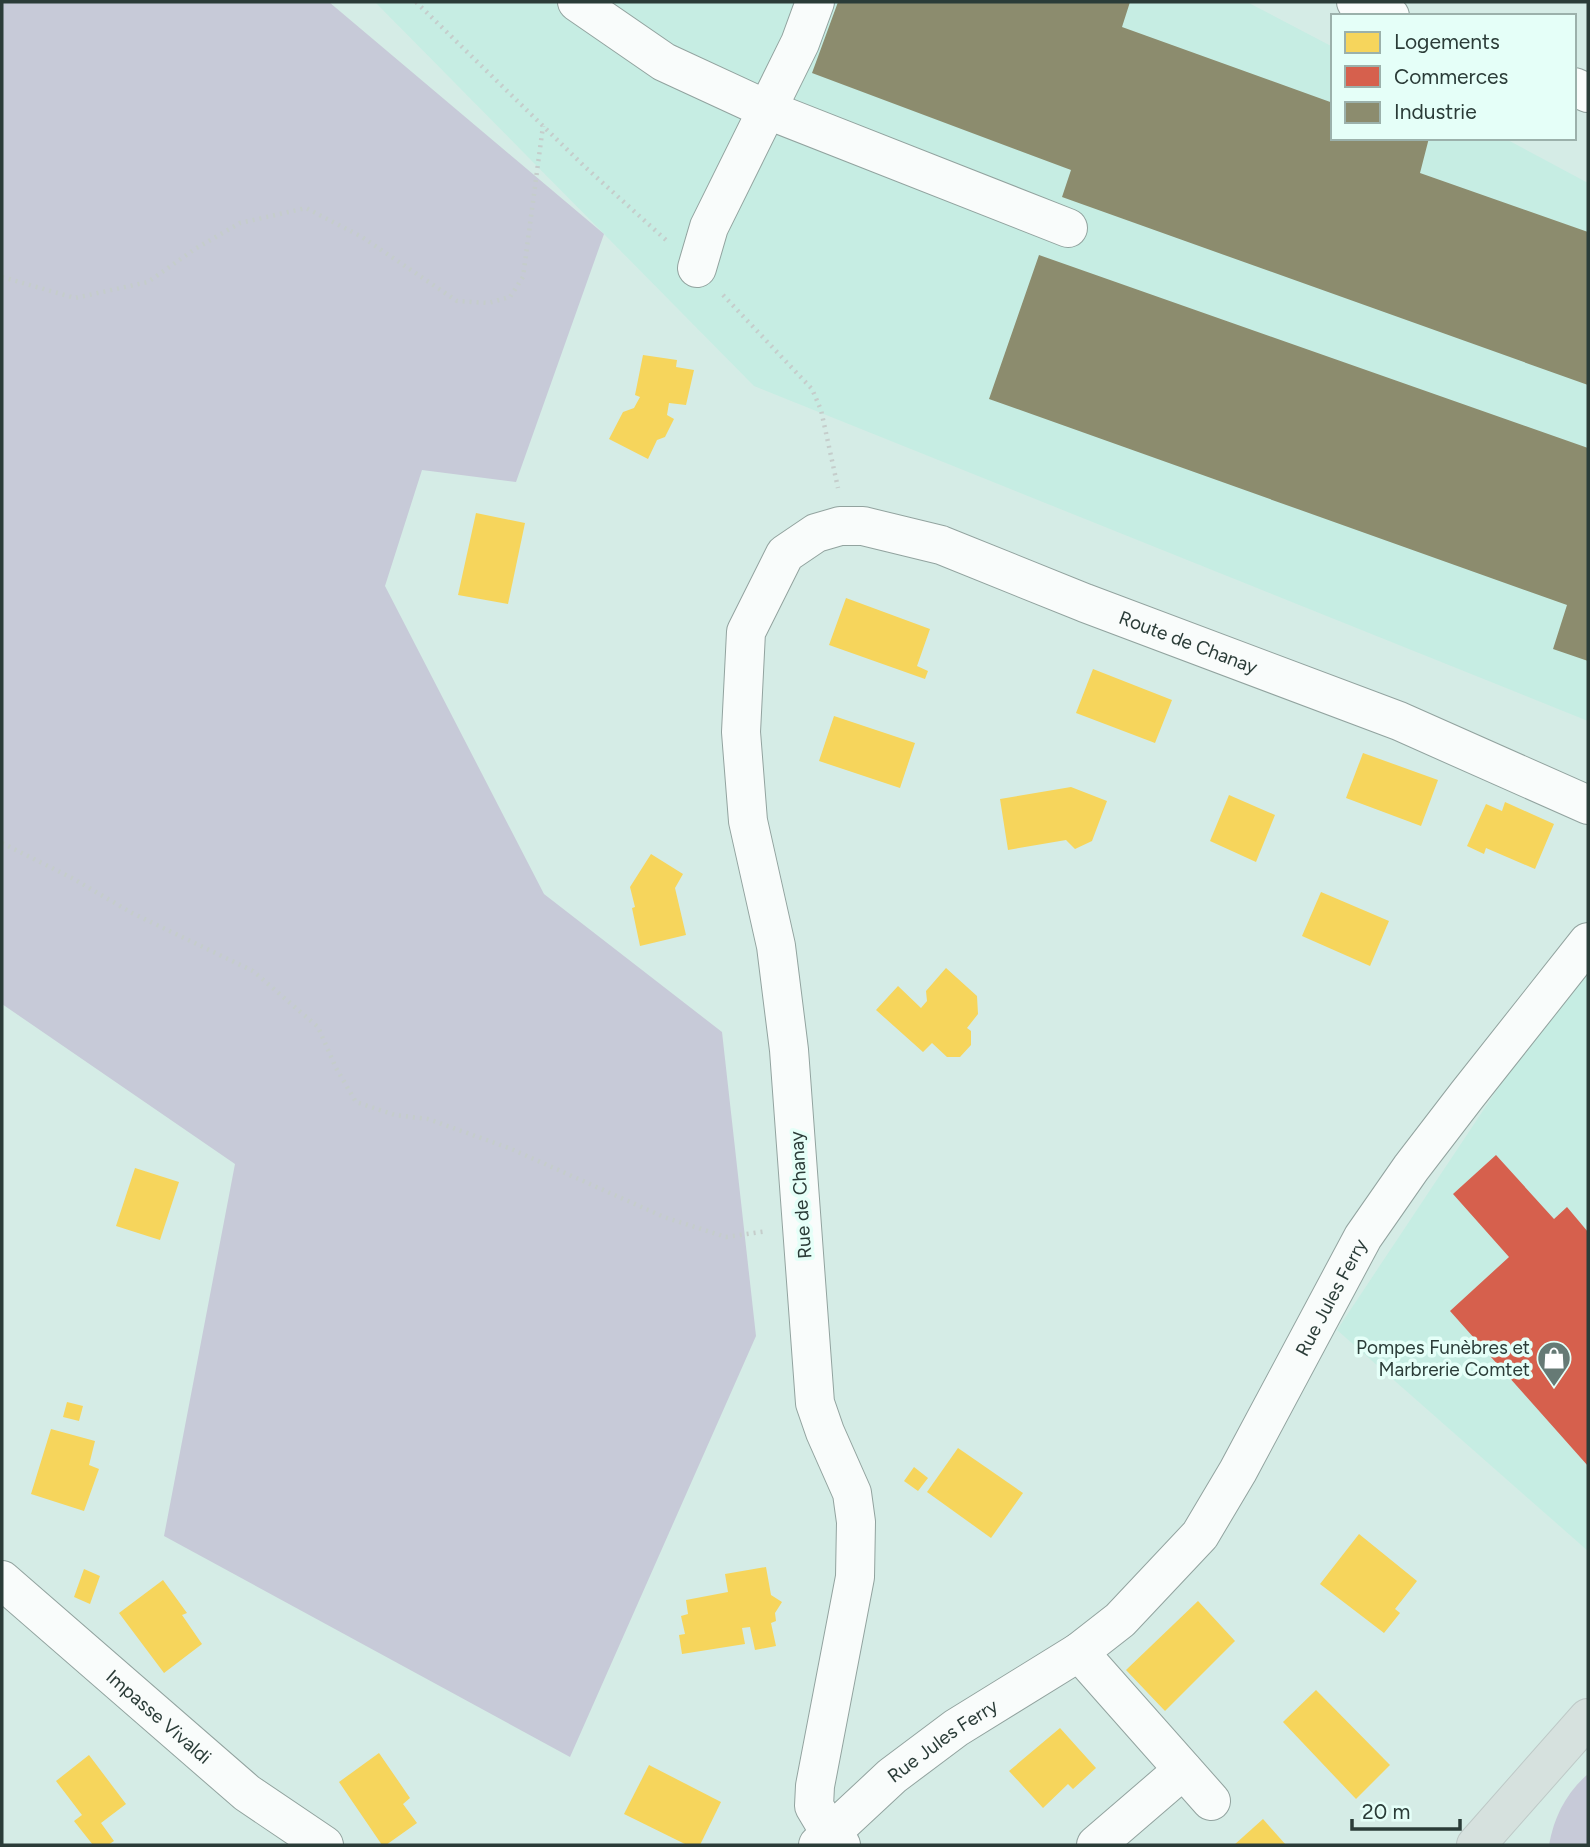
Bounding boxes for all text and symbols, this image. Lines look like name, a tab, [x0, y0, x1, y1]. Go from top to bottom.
legend	[1331, 14, 1576, 140]
text: Logements	[1394, 29, 1500, 54]
text: Commerces	[1394, 64, 1508, 89]
text: Industrie	[1394, 99, 1477, 124]
street label: Route de Chanay	[1116, 606, 1261, 679]
street label: Rue de Chanay	[785, 1130, 816, 1260]
street label: Rue Jules Ferry	[1291, 1235, 1372, 1360]
place label: Pompes Funèbres et Marbrerie Comtet	[1356, 1336, 1530, 1381]
shop icon: Pompes Funèbres et Marbrerie Comtet	[1535, 1339, 1573, 1388]
street label: Impasse Vivaldi	[101, 1665, 216, 1769]
street label: Rue Jules Ferry	[883, 1694, 1002, 1787]
scale bar	[1352, 1787, 1460, 1831]
text: 20 m	[1362, 1799, 1410, 1824]

